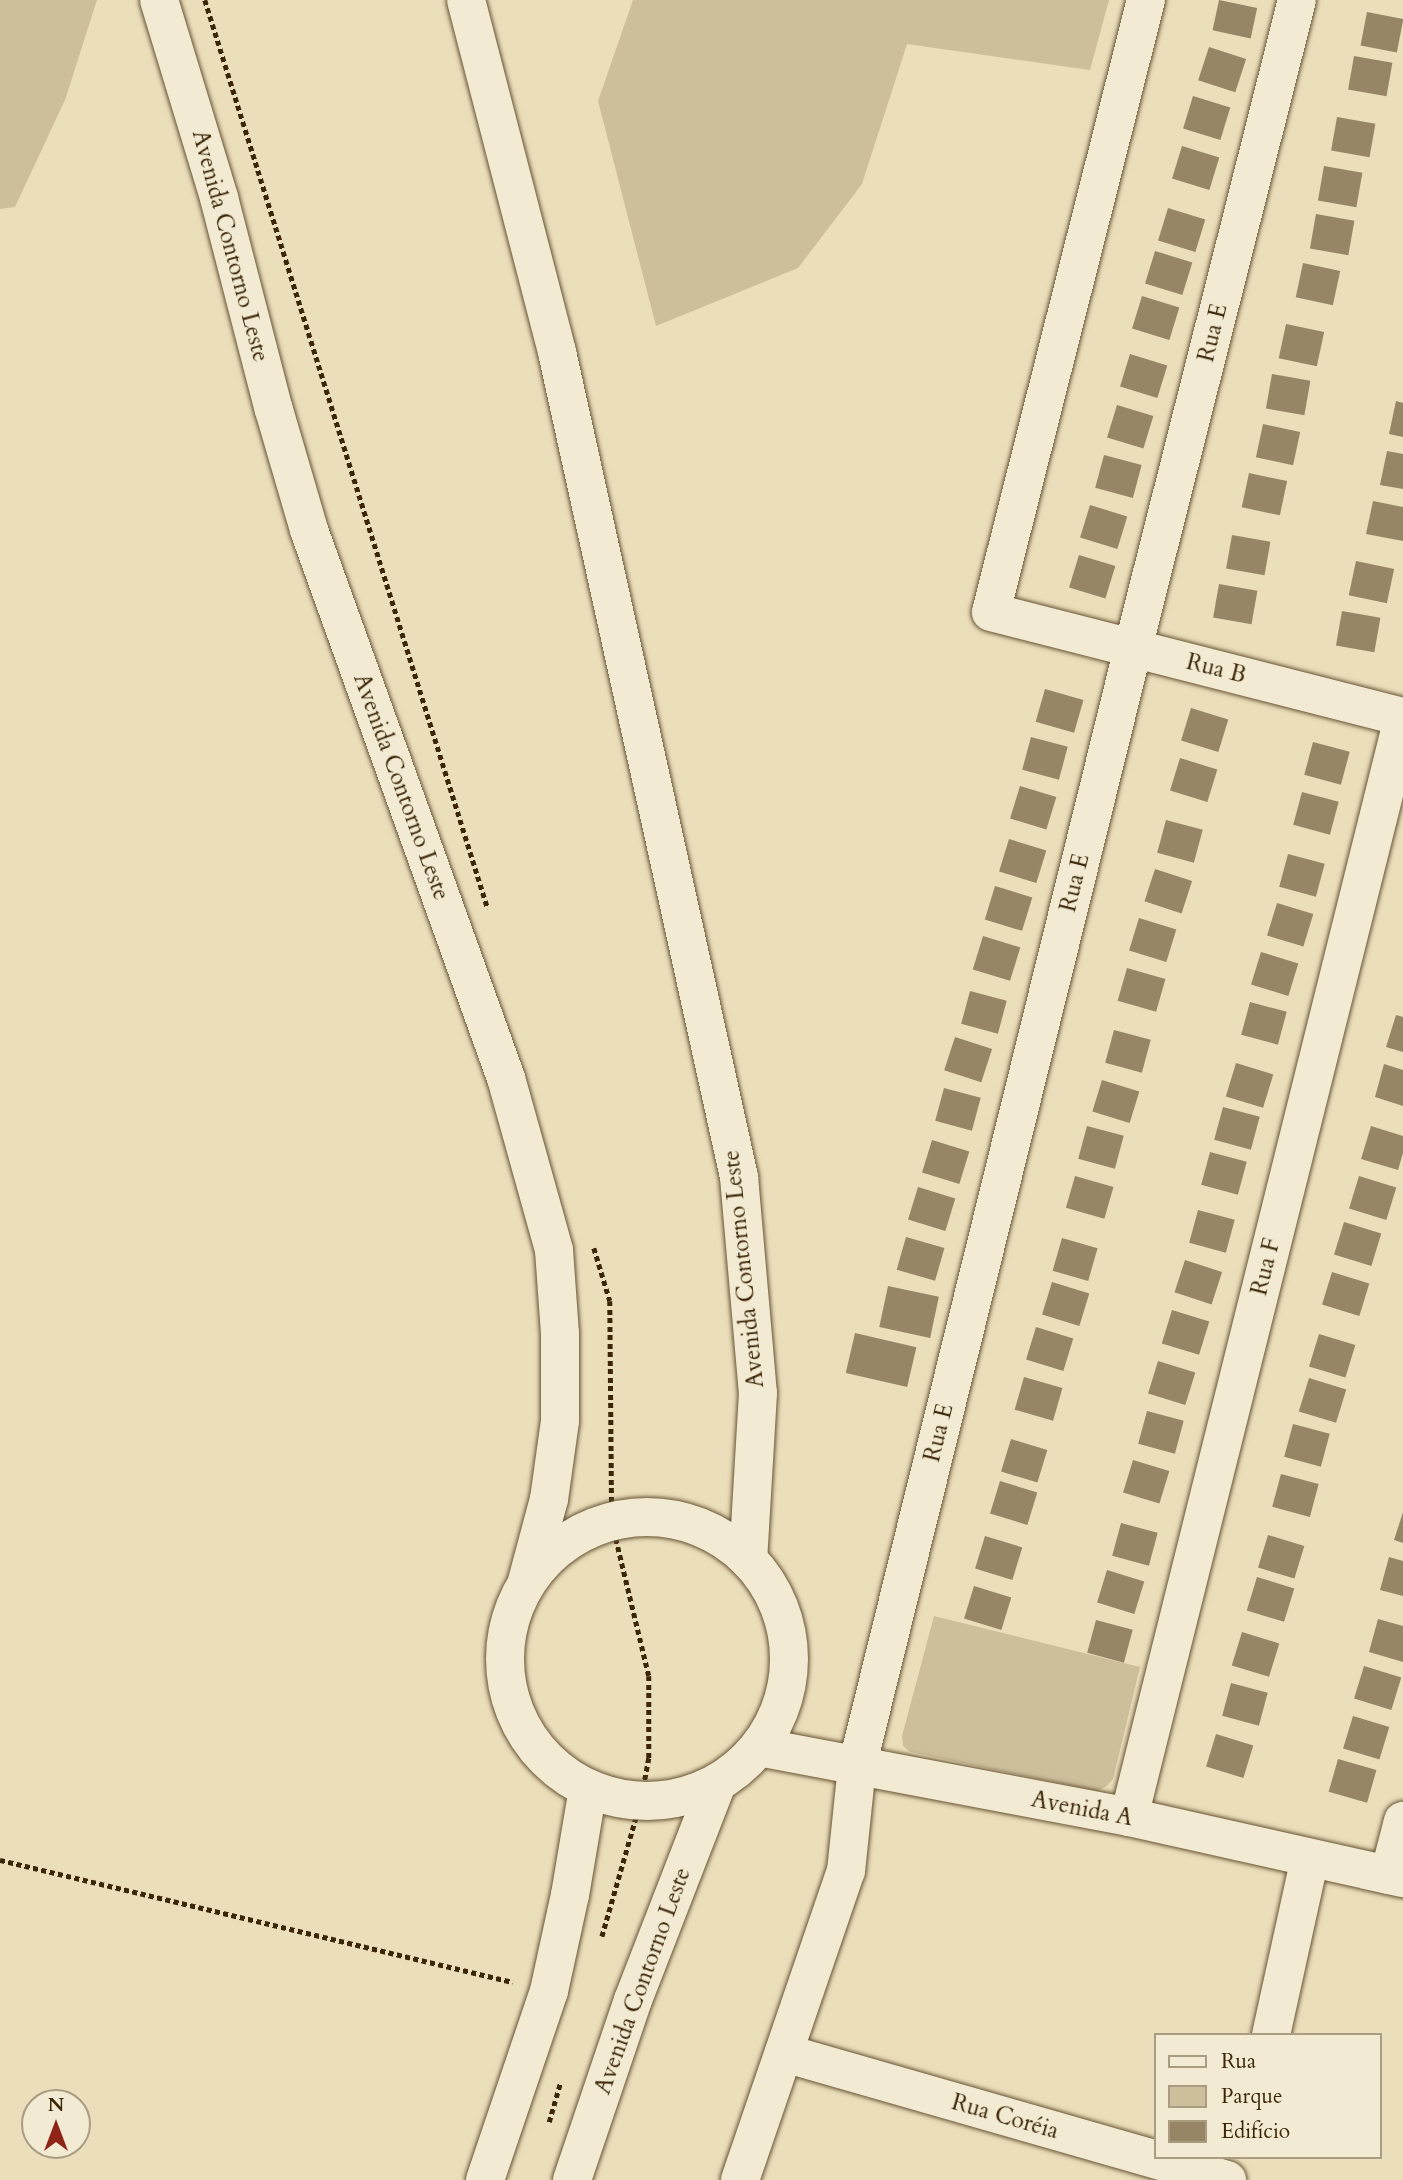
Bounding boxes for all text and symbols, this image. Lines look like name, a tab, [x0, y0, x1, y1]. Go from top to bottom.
street label: Avenida Contorno Leste	[186, 127, 274, 365]
street label: Rua E	[1192, 301, 1234, 365]
street label: Rua B	[1183, 648, 1249, 690]
street label: Avenida Contorno Leste	[347, 670, 455, 904]
street label: Rua E	[1054, 851, 1096, 915]
street label: Avenida Contorno Leste	[718, 1149, 770, 1389]
street label: Rua F	[1246, 1236, 1286, 1298]
street label: Rua E	[918, 1401, 960, 1465]
street label: Avenida A	[1029, 1786, 1135, 1832]
street label: Avenida Contorno Leste	[589, 1864, 697, 2098]
legend	[1154, 2033, 1382, 2159]
text: Rua	[1221, 2047, 1256, 2076]
text: Parque	[1221, 2082, 1282, 2111]
north arrow	[21, 2089, 91, 2159]
street label: Rua Coréia	[948, 2089, 1062, 2145]
text: N	[48, 2092, 64, 2118]
text: Edifício	[1221, 2117, 1290, 2146]

